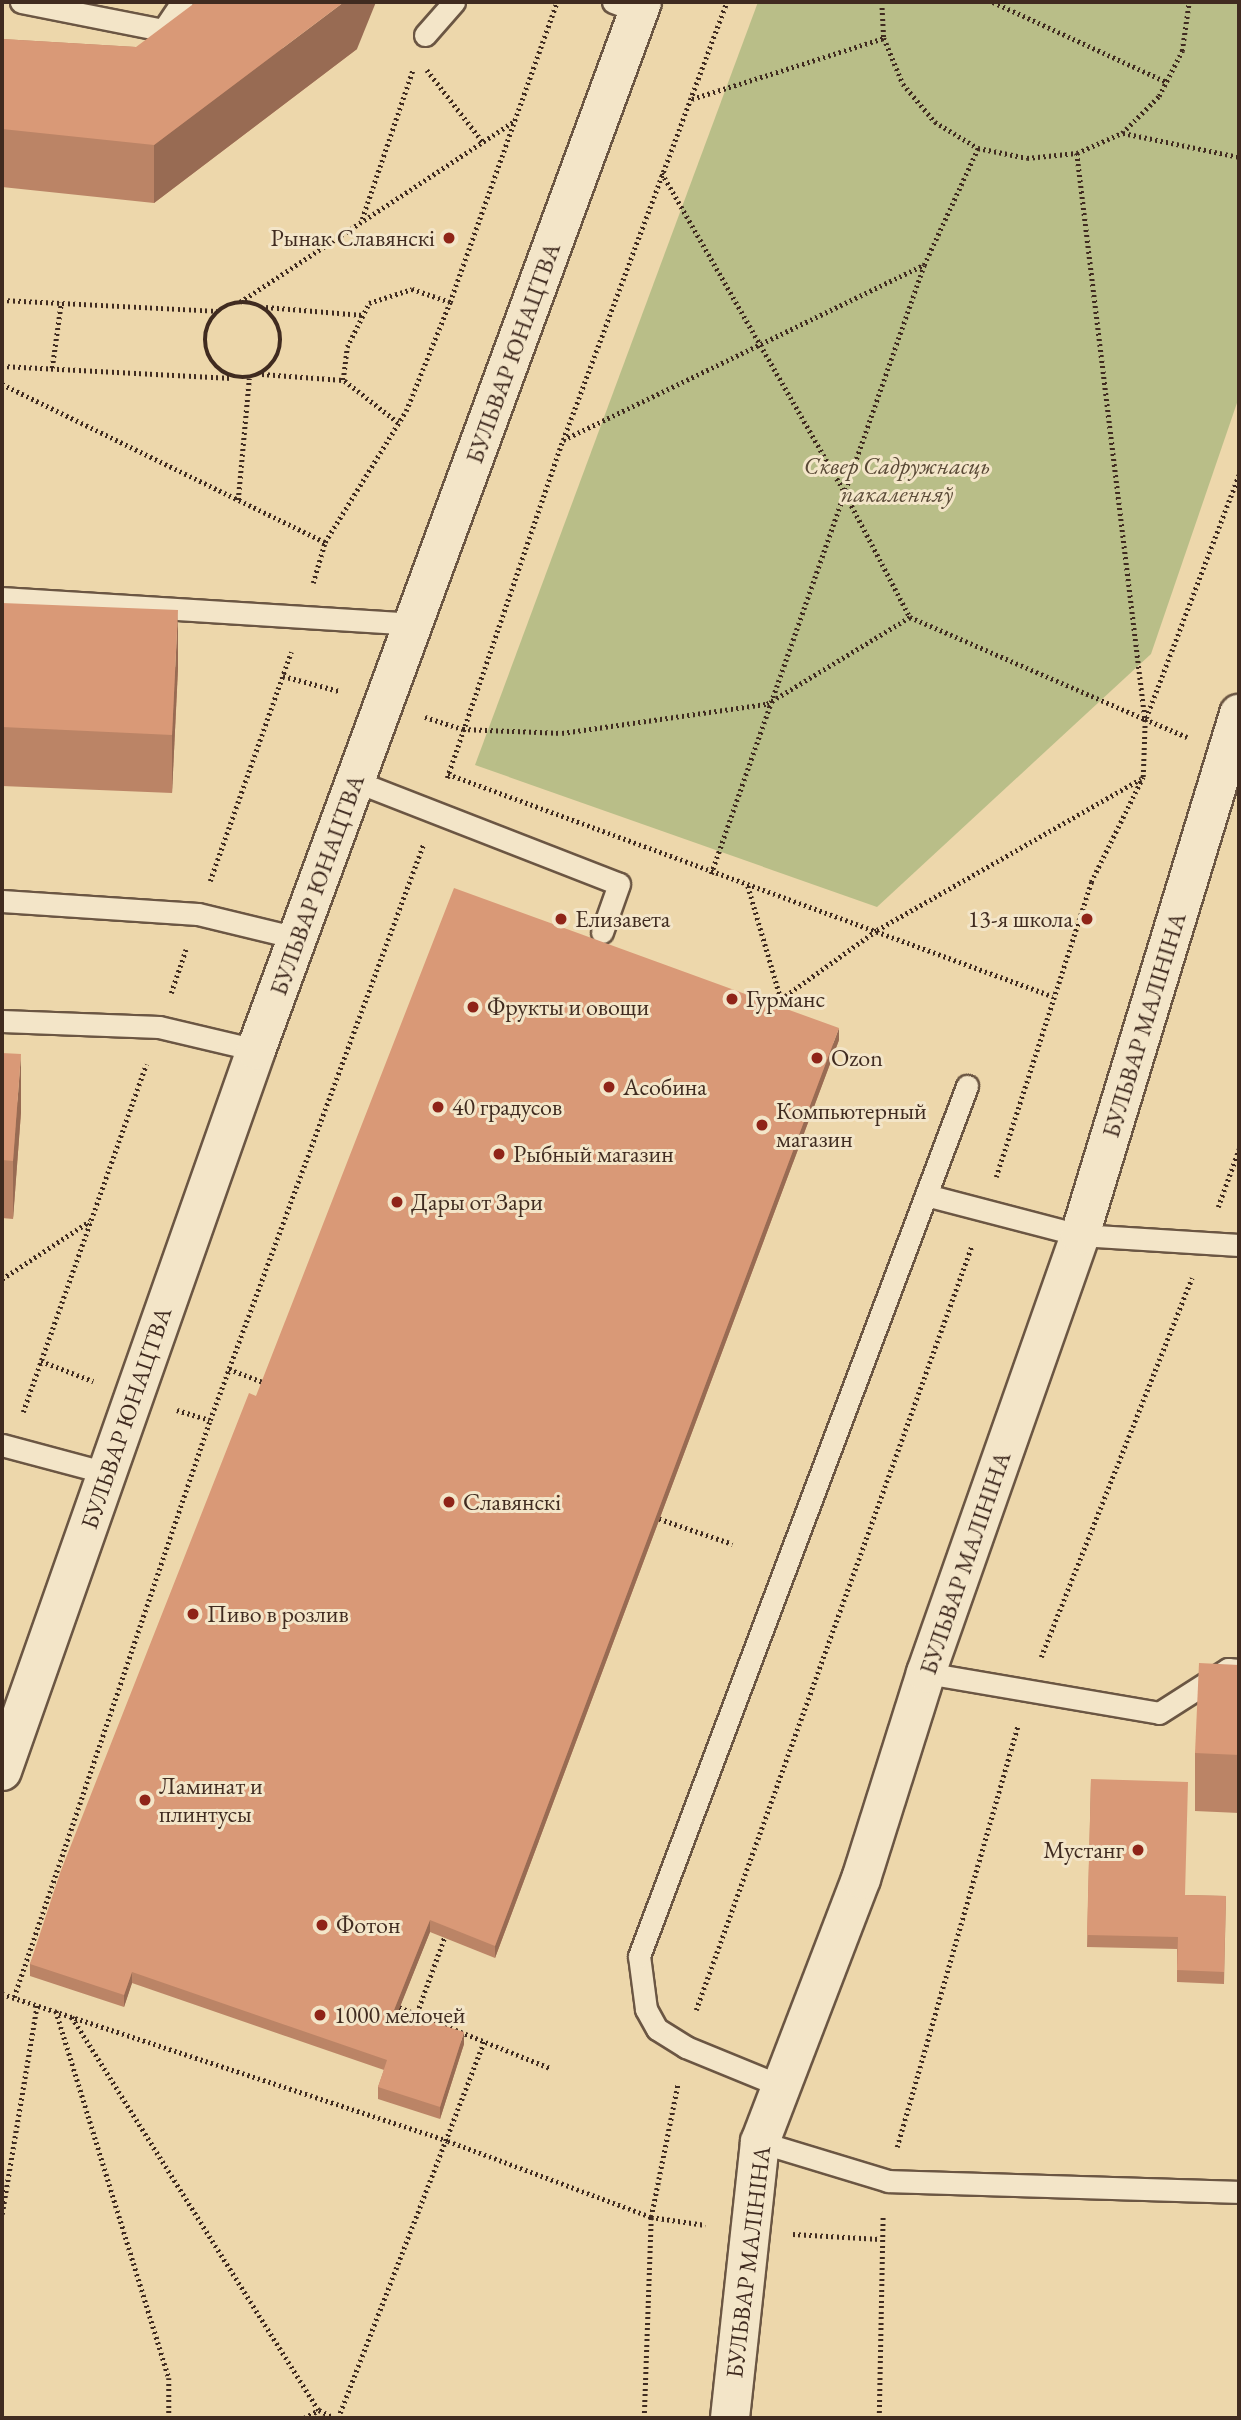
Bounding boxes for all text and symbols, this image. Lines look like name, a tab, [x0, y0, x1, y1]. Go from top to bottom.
place label: Рынак Славянскі	[271, 224, 435, 252]
marker: Рынак Славянскі	[441, 230, 457, 246]
street label: БУЛЬВАР ЮНАЦТВА	[460, 239, 566, 467]
park label: Сквер Садружнасць пакаленняў	[804, 452, 990, 508]
street label: БУЛЬВАР ЮНАЦТВА	[264, 771, 370, 999]
place label: Елизавета	[575, 905, 670, 933]
place label: 13-я школа	[968, 905, 1073, 933]
street label: БУЛЬВАР МАЛІНІНА	[1096, 909, 1192, 1141]
marker: Елизавета	[553, 911, 569, 927]
marker: 13-я школа	[1079, 911, 1095, 927]
place label: Гурманс	[746, 985, 825, 1013]
marker: Гурманс	[724, 991, 740, 1007]
place label: Фрукты и овощи	[487, 993, 649, 1021]
marker: Фрукты и овощи	[465, 999, 481, 1015]
place label: Ozon	[831, 1044, 883, 1072]
marker: Ozon	[809, 1050, 825, 1066]
place label: Асобина	[623, 1073, 707, 1101]
marker: Асобина	[601, 1079, 617, 1095]
place label: 40 градусов	[452, 1093, 562, 1121]
place label: Компьютерный магазин	[776, 1097, 927, 1153]
marker: 40 градусов	[430, 1099, 446, 1115]
marker: Компьютерный магазин	[754, 1117, 770, 1133]
place label: Рыбный магазин	[513, 1140, 674, 1168]
marker: Рыбный магазин	[491, 1146, 507, 1162]
place label: Дары от Зари	[411, 1188, 543, 1216]
marker: Дары от Зари	[389, 1194, 405, 1210]
street label: БУЛЬВАР ЮНАЦТВА	[74, 1303, 178, 1533]
street label: БУЛЬВАР МАЛІНІНА	[913, 1448, 1017, 1678]
place label: Славянскі	[463, 1488, 561, 1516]
marker: Славянскі	[441, 1494, 457, 1510]
place label: Пиво в розлив	[207, 1600, 349, 1628]
marker: Пиво в розлив	[185, 1606, 201, 1622]
place label: Ламинат и плинтусы	[159, 1772, 263, 1828]
marker: Ламинат и плинтусы	[137, 1792, 153, 1808]
place label: Мустанг	[1043, 1836, 1124, 1864]
marker: Мустанг	[1130, 1842, 1146, 1858]
place label: Фотон	[336, 1911, 400, 1939]
marker: Фотон	[314, 1917, 330, 1933]
place label: 1000 мелочей	[334, 2001, 465, 2029]
marker: 1000 мелочей	[312, 2007, 328, 2023]
street label: БУЛЬВАР МАЛІНІНА	[719, 2144, 777, 2380]

